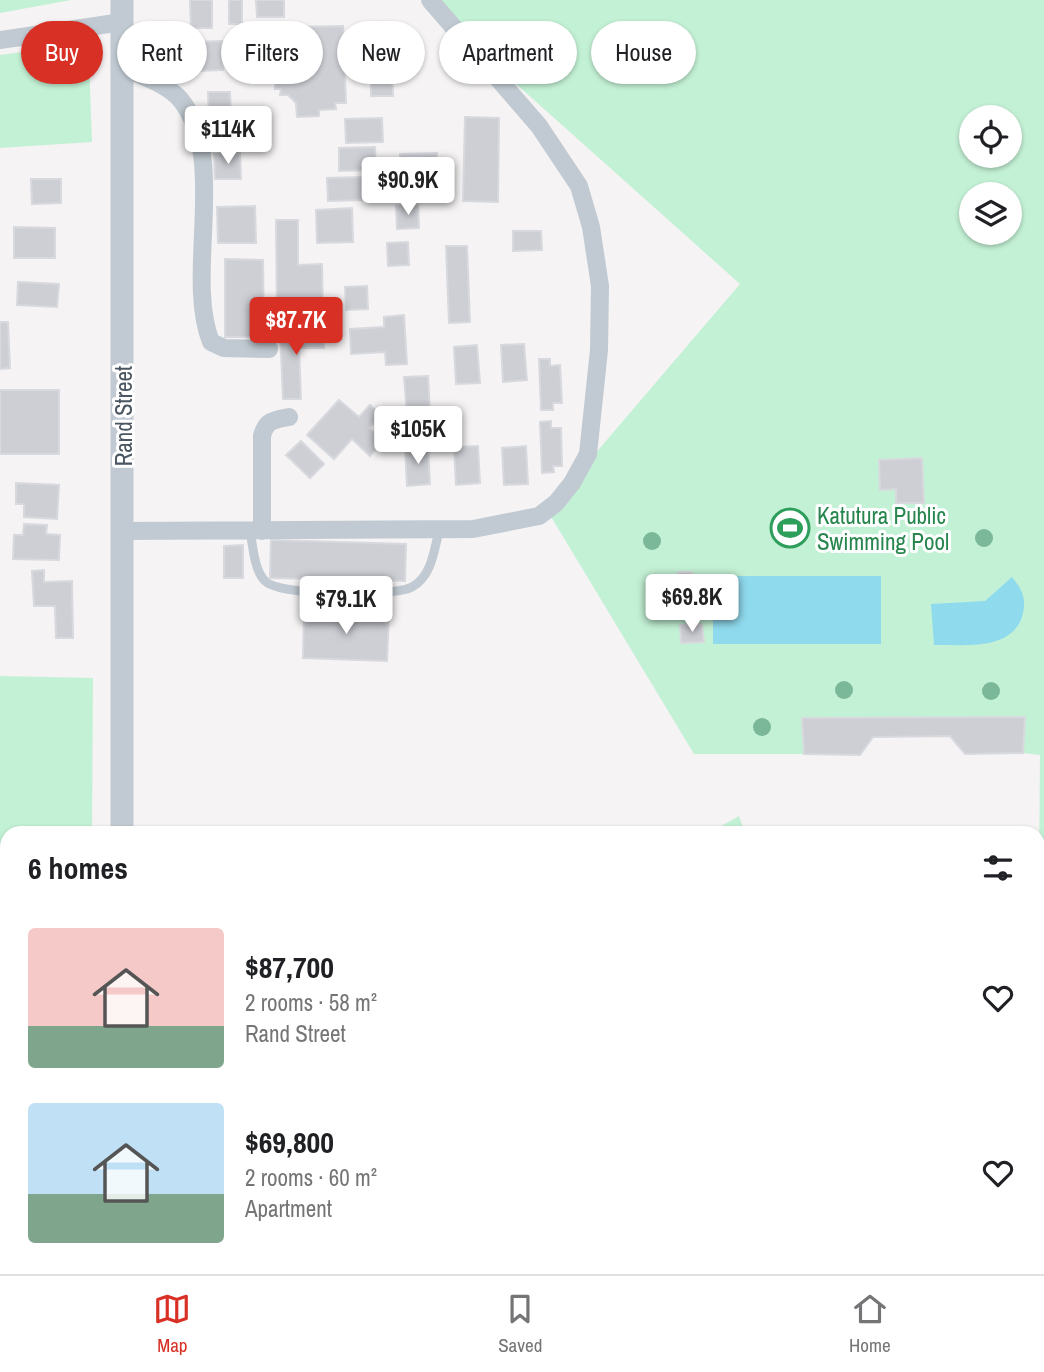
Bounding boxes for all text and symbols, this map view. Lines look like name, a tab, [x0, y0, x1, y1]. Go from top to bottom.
chip: Buy	[21, 21, 103, 84]
chip: Rent	[117, 21, 207, 84]
chip: Filters	[221, 21, 323, 84]
chip: New	[337, 21, 425, 84]
chip: Apartment	[439, 21, 577, 84]
chip: House	[591, 21, 696, 84]
map controls	[959, 105, 1022, 245]
button: locate	[959, 105, 1022, 168]
pin: $114K	[179, 106, 277, 166]
text: $114K	[201, 113, 255, 144]
pin: $90.9K	[351, 158, 465, 217]
text: $90.9K	[378, 164, 438, 195]
button: layers	[959, 182, 1022, 245]
pin: $87.7K	[239, 298, 353, 357]
text: $87.7K	[266, 304, 326, 335]
street label: Rand Street	[108, 366, 139, 466]
pin: $105K	[369, 406, 467, 466]
text: $105K	[390, 413, 446, 444]
place label: Katutura Public Swimming Pool	[817, 500, 949, 557]
sports icon: Katutura Public Swimming Pool	[769, 507, 811, 549]
pin: $69.8K	[635, 574, 749, 634]
pin: $79.1K	[289, 576, 403, 636]
text: $69.8K	[662, 581, 722, 612]
text: $79.1K	[316, 583, 376, 614]
text: 6 homes	[28, 848, 128, 888]
icon: filters	[979, 849, 1017, 887]
text: $87,700	[245, 947, 334, 987]
icon: home	[84, 956, 168, 1040]
icon: heart	[979, 979, 1017, 1017]
text: 2 rooms · 58 m²	[245, 987, 377, 1018]
text: Rand Street	[245, 1018, 346, 1049]
text: $69,800	[245, 1122, 334, 1162]
icon: home	[84, 1131, 168, 1215]
icon: heart	[979, 1154, 1017, 1192]
text: 2 rooms · 60 m²	[245, 1162, 377, 1193]
text: Apartment	[245, 1193, 332, 1224]
tab: Map	[153, 1290, 191, 1358]
tab: Saved	[498, 1290, 542, 1358]
tab: Home	[849, 1290, 891, 1358]

